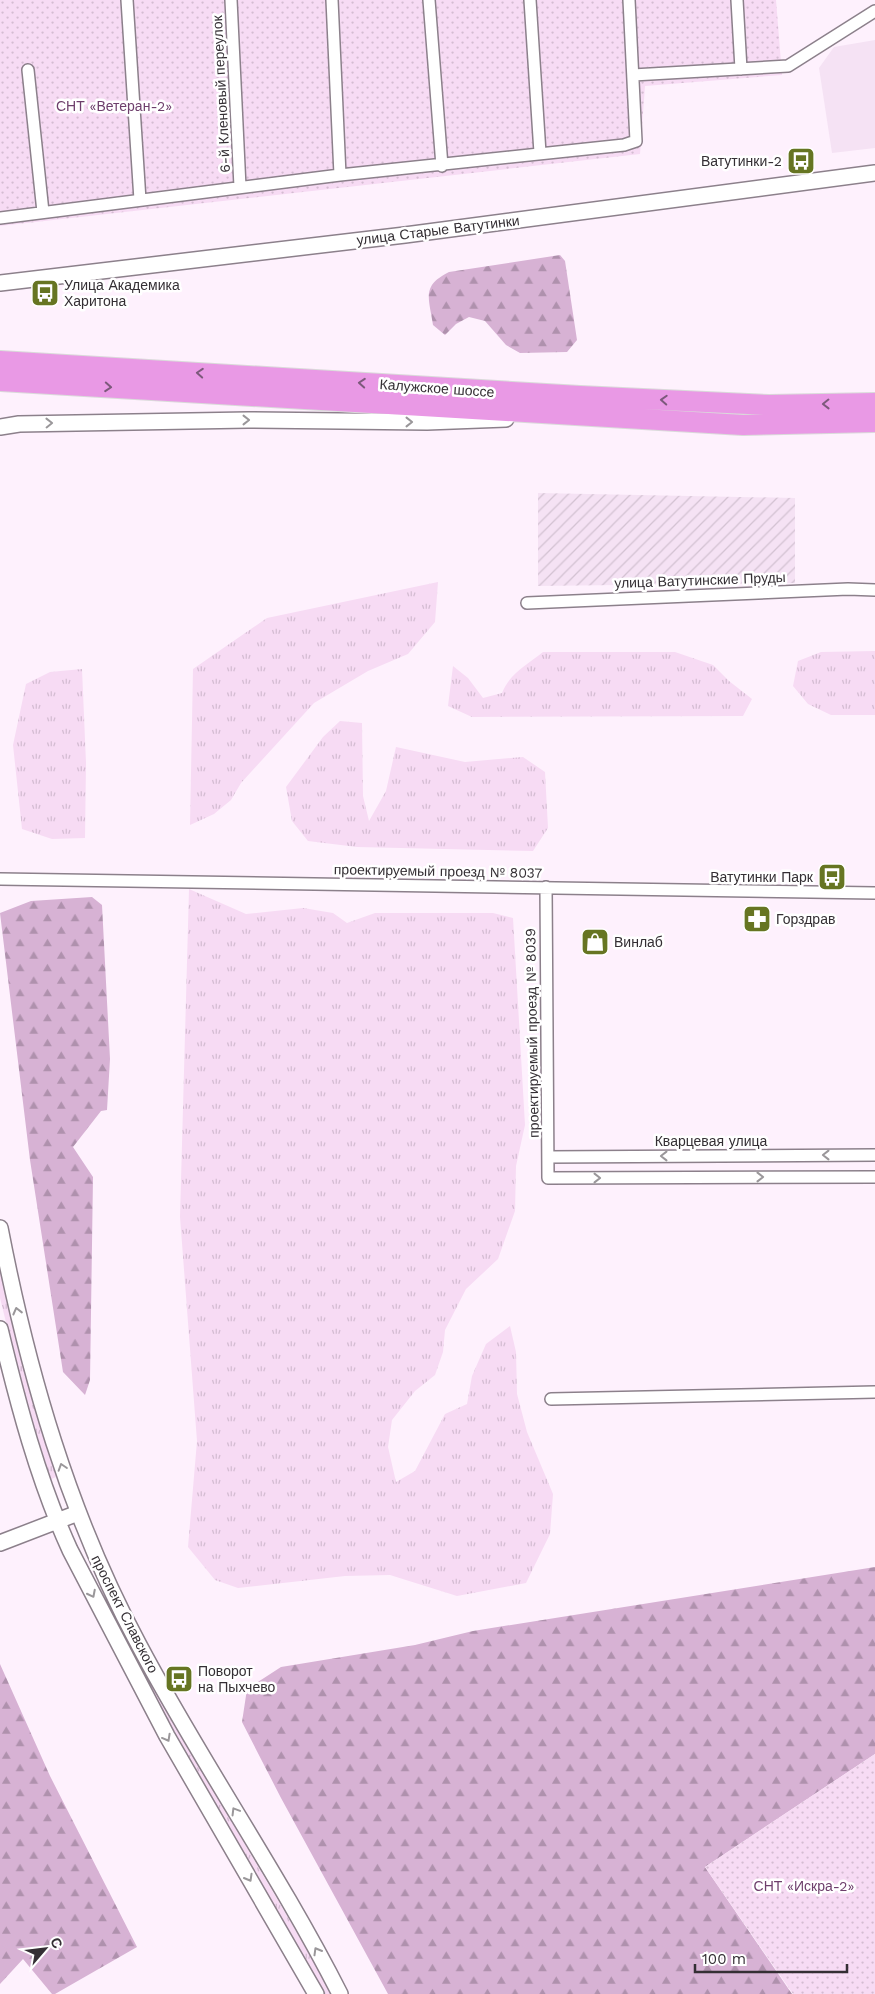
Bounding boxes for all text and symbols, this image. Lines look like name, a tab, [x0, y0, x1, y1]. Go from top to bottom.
street label: 6-й Кленовый переулок	[209, 14, 233, 173]
park label: СНТ «Ветеран-2»	[56, 98, 172, 114]
bus stop icon: Ватутинки-2	[786, 146, 816, 176]
place label: Ватутинки-2	[701, 153, 782, 169]
street label: улица Старые Ватутинки	[356, 212, 520, 248]
place label: Улица Академика Харитона	[64, 277, 180, 309]
bus stop icon: Улица Академика Харитона	[30, 278, 60, 308]
one-way arrow	[195, 367, 203, 378]
street label: Калужское шоссе	[379, 376, 495, 400]
one-way arrow	[358, 377, 366, 388]
one-way arrow	[104, 382, 112, 393]
one-way arrow	[660, 395, 668, 406]
one-way arrow	[822, 399, 830, 409]
one-way arrow	[242, 415, 250, 425]
one-way arrow	[405, 416, 413, 427]
one-way arrow	[45, 418, 53, 428]
street label: улица Ватутинские Пруды	[614, 569, 786, 591]
street label: проектируемый проезд № 8037	[334, 861, 542, 881]
bus stop icon: Ватутинки Парк	[817, 862, 847, 892]
place label: Ватутинки Парк	[710, 869, 814, 885]
pharmacy icon: Горздрав	[742, 904, 772, 934]
place label: Горздрав	[776, 911, 835, 927]
shop icon: Винлаб	[580, 927, 610, 957]
street label: проектируемый проезд № 8039	[522, 928, 542, 1138]
place label: Винлаб	[614, 934, 663, 950]
street label: Кварцевая улица	[655, 1133, 767, 1149]
one-way arrow	[822, 1150, 830, 1160]
one-way arrow	[660, 1151, 668, 1161]
one-way arrow	[756, 1172, 764, 1182]
one-way arrow	[594, 1173, 601, 1183]
one-way arrow	[12, 1307, 23, 1316]
one-way arrow	[58, 1464, 68, 1472]
street label: проспект Славского	[88, 1552, 162, 1676]
one-way arrow	[86, 1588, 96, 1597]
place label: Поворот на Пыхчево	[198, 1663, 275, 1695]
bus stop icon: Поворот на Пыхчево	[164, 1664, 194, 1694]
one-way arrow	[161, 1732, 171, 1741]
one-way arrow	[232, 1807, 242, 1816]
one-way arrow	[243, 1872, 253, 1881]
park label: СНТ «Искра-2»	[754, 1878, 855, 1894]
north arrow	[20, 1924, 70, 1974]
text: С	[47, 1935, 66, 1951]
scale bar	[695, 1942, 848, 1974]
one-way arrow	[314, 1947, 324, 1956]
text: 100 m	[702, 1950, 746, 1968]

